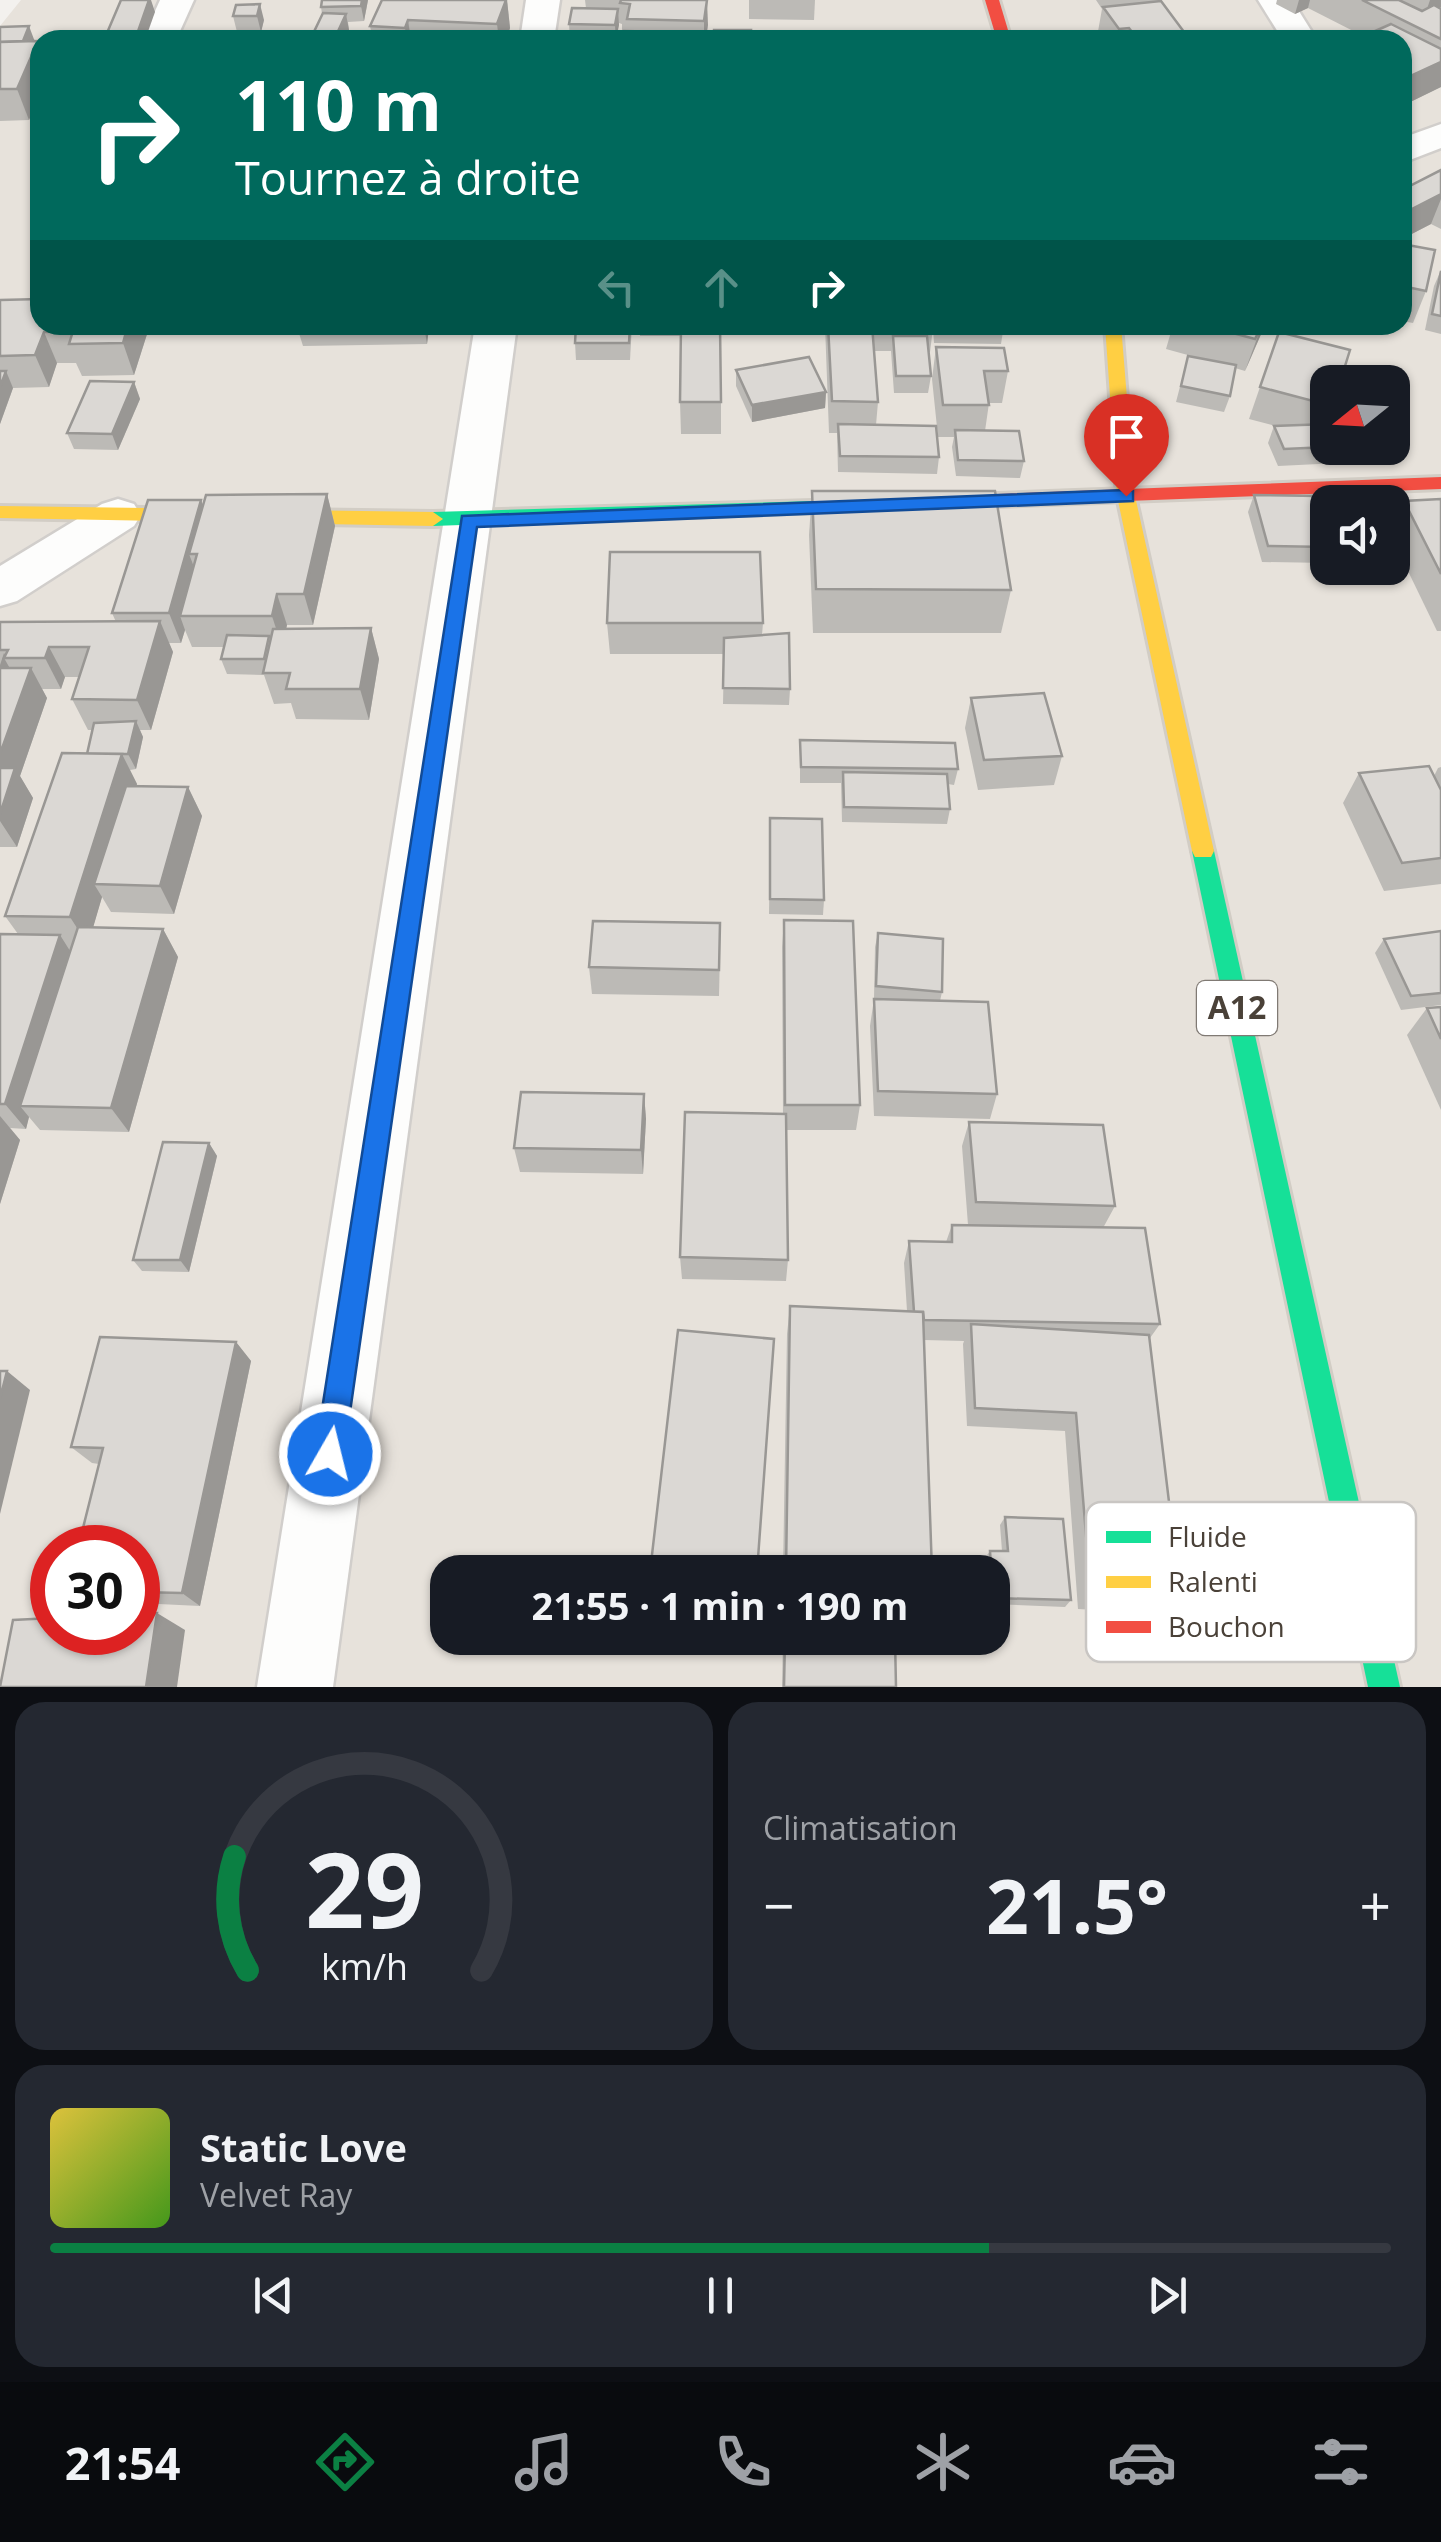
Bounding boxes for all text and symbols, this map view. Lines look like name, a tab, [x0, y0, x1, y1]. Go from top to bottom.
text: 110 m	[235, 56, 442, 152]
icon: right	[70, 70, 200, 200]
text: Tournez à droite	[235, 147, 581, 208]
icon: left	[589, 260, 644, 315]
icon: ahead	[694, 260, 749, 315]
icon: right	[799, 260, 854, 315]
north arrow	[1310, 365, 1410, 465]
map controls	[1310, 365, 1410, 585]
pin	[1084, 394, 1169, 497]
icon: arrive	[1099, 409, 1154, 464]
button: sound	[1310, 485, 1410, 585]
road number: A12	[1197, 981, 1277, 1035]
position arrow	[278, 1402, 382, 1506]
legend	[1086, 1502, 1416, 1662]
text: Fluide	[1168, 1517, 1247, 1555]
speed limit sign: 30	[30, 1525, 160, 1655]
text: Ralenti	[1168, 1562, 1258, 1600]
text: 21:55 · 1 min · 190 m	[532, 1579, 908, 1631]
text: Bouchon	[1168, 1607, 1285, 1645]
text: Climatisation	[763, 1806, 958, 1849]
text: 29	[305, 1817, 423, 1958]
text: 21.5°	[986, 1854, 1168, 1956]
text: −	[763, 1867, 794, 1942]
text: +	[1360, 1867, 1391, 1942]
text: km/h	[321, 1942, 407, 1990]
text: Static Love	[200, 2121, 407, 2173]
text: Velvet Ray	[200, 2173, 352, 2216]
icon: previous	[246, 2268, 301, 2323]
icon: pause	[693, 2268, 748, 2323]
icon: next	[1140, 2268, 1195, 2323]
icon: directions	[310, 2427, 380, 2497]
icon: music	[509, 2427, 579, 2497]
icon: phone	[708, 2427, 778, 2497]
icon: climate	[908, 2427, 978, 2497]
icon: car	[1107, 2427, 1177, 2497]
icon: filters	[1306, 2427, 1376, 2497]
text: 21:54	[65, 2432, 180, 2493]

